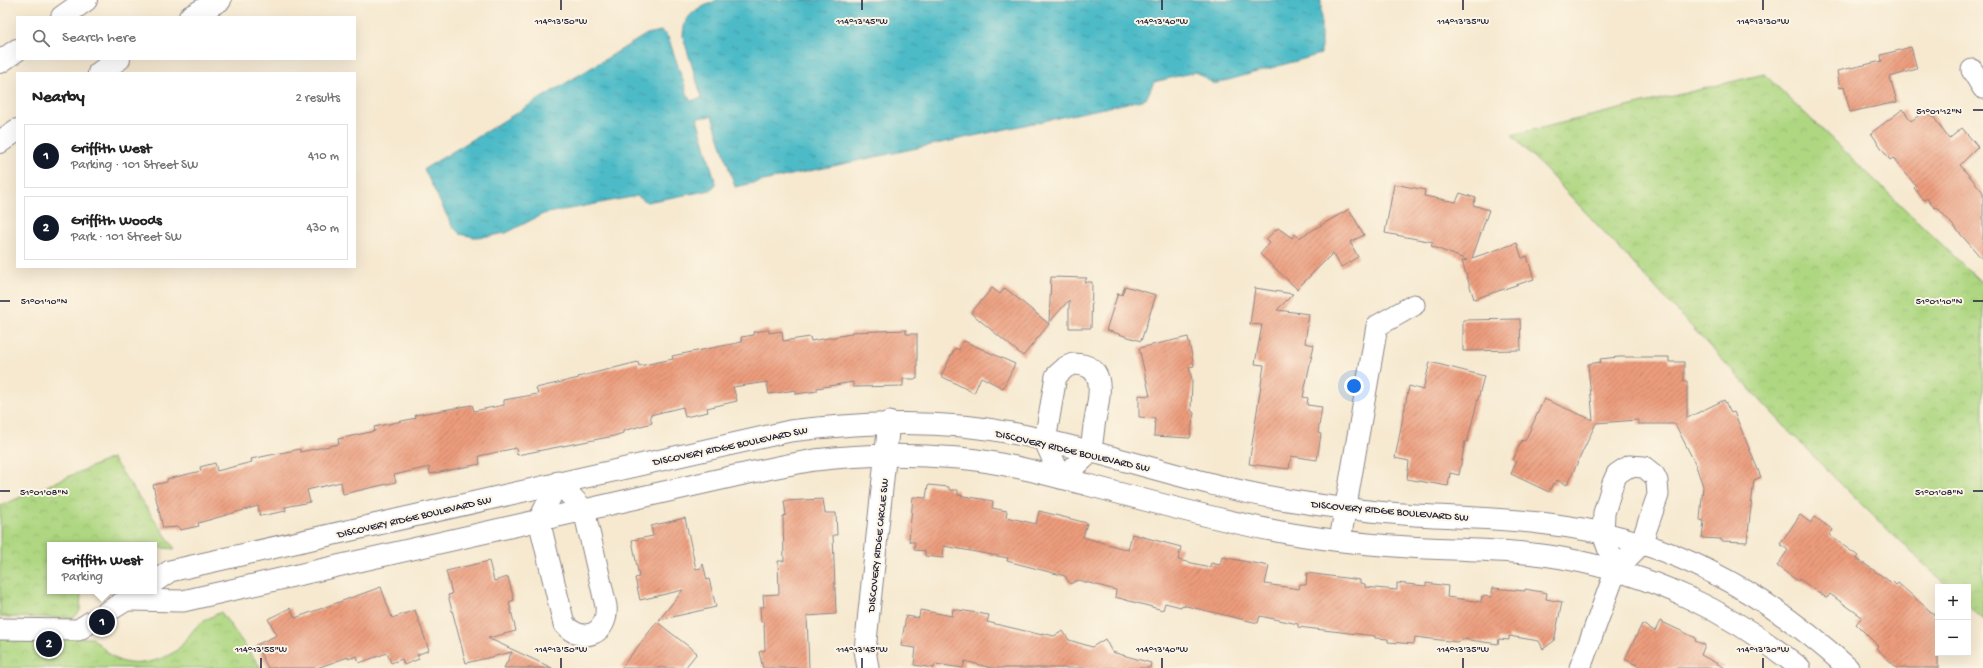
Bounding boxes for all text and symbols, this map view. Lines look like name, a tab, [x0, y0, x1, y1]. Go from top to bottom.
search box	[16, 16, 356, 60]
text: 114°13'50"W	[534, 16, 588, 28]
text: 114°13'45"W	[835, 16, 888, 28]
text: 114°13'40"W	[1135, 16, 1189, 28]
text: 114°13'35"W	[1436, 16, 1490, 28]
text: 114°13'30"W	[1736, 16, 1790, 28]
icon: search	[30, 27, 52, 49]
text: Search here	[62, 29, 136, 47]
text: Nearby	[32, 88, 85, 108]
text: 2 results	[295, 91, 340, 106]
text: 51°01'12"N	[1916, 106, 1962, 118]
text: Griffith West	[71, 140, 151, 158]
text: 1	[43, 149, 49, 164]
text: 410 m	[308, 149, 339, 164]
text: Parking · 101 Street SW	[71, 158, 198, 173]
text: Griffith Woods	[71, 212, 162, 230]
text: 2	[43, 221, 49, 236]
text: 430 m	[306, 221, 339, 236]
text: Park · 101 Street SW	[71, 230, 182, 245]
text: 51°01'10"N	[21, 296, 68, 308]
text: 51°01'10"N	[1916, 296, 1963, 308]
your location	[1344, 376, 1364, 396]
street label: DISCOVERY RIDGE BOULEVARD SW	[651, 425, 809, 469]
street label: DISCOVERY RIDGE BOULEVARD SW	[993, 428, 1151, 476]
street label: DISCOVERY RIDGE CIRCLE SW	[866, 478, 892, 614]
text: 51°01'08"N	[20, 487, 68, 499]
text: 51°01'08"N	[1915, 487, 1963, 499]
street label: DISCOVERY RIDGE BOULEVARD SW	[335, 494, 493, 542]
street label: DISCOVERY RIDGE BOULEVARD SW	[1310, 499, 1469, 525]
popup	[47, 542, 157, 594]
text: Griffith West	[62, 552, 142, 570]
text: Parking	[62, 570, 103, 585]
map controls	[1935, 584, 1971, 656]
button: +	[1935, 584, 1971, 620]
pin: 1	[89, 607, 115, 637]
button: −	[1935, 620, 1971, 656]
pin: 2	[36, 629, 62, 659]
text: 114°13'55"W	[234, 644, 288, 656]
text: 114°13'50"W	[534, 644, 588, 656]
text: 114°13'45"W	[835, 644, 888, 656]
text: 114°13'40"W	[1135, 644, 1189, 656]
text: 114°13'35"W	[1436, 644, 1490, 656]
text: 114°13'30"W	[1736, 644, 1790, 656]

